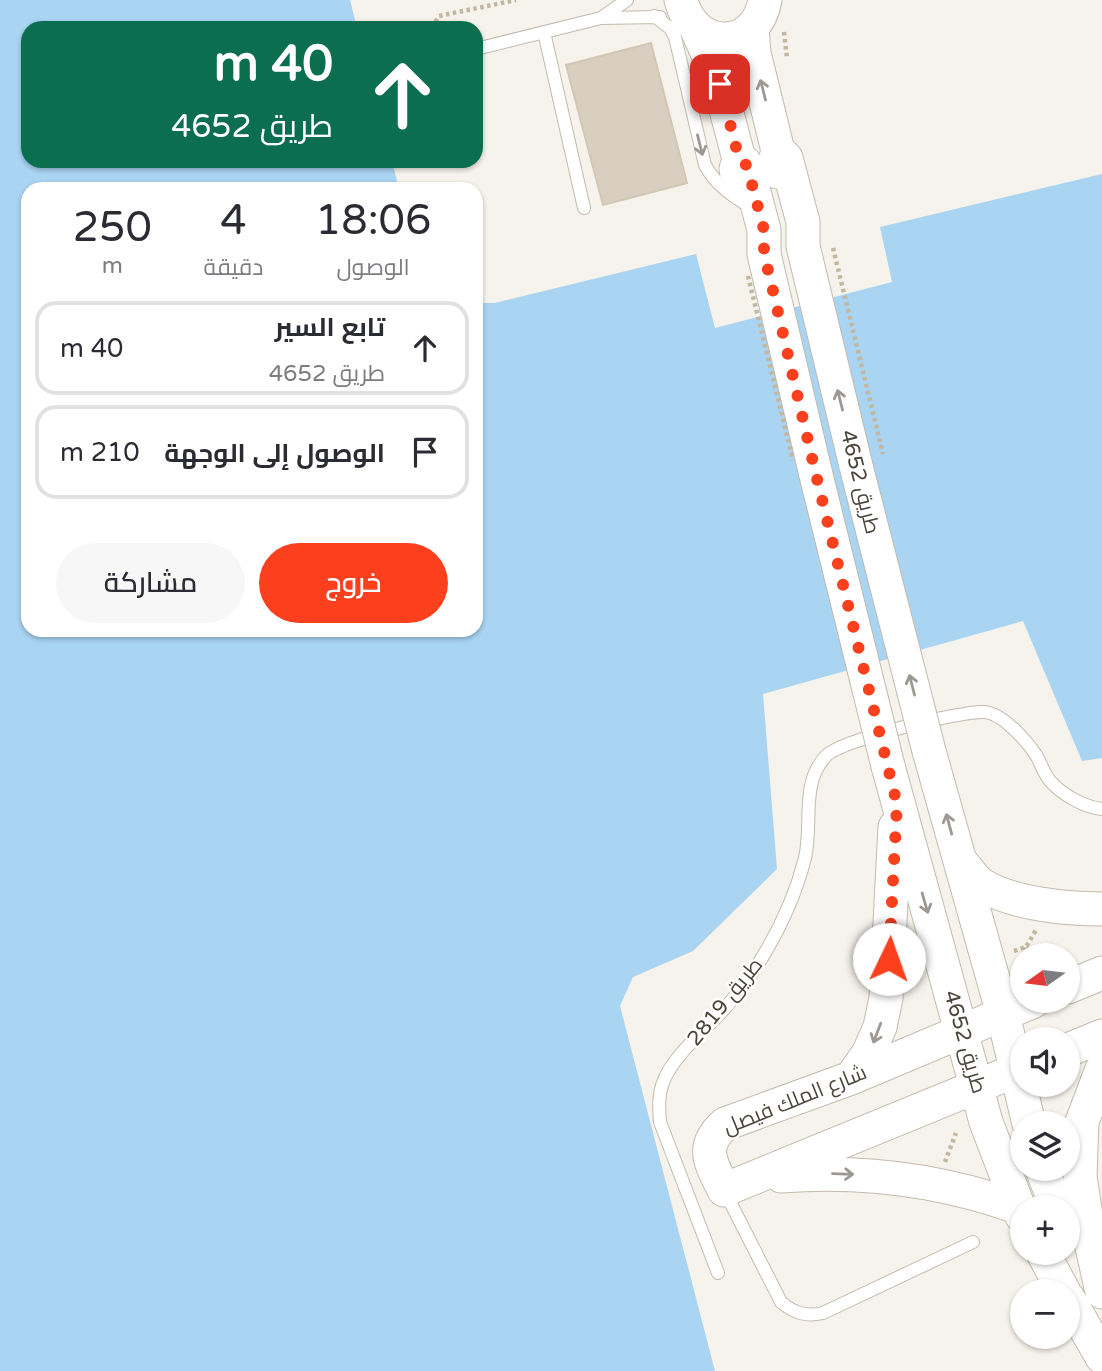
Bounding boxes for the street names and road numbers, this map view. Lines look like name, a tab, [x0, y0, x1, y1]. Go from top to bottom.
street label: طريق 4652	[835, 427, 885, 537]
street label: طريق 2819	[682, 953, 768, 1051]
street label: طريق 4652	[938, 988, 992, 1096]
street label: شارع الملك فيصل	[720, 1060, 871, 1141]

